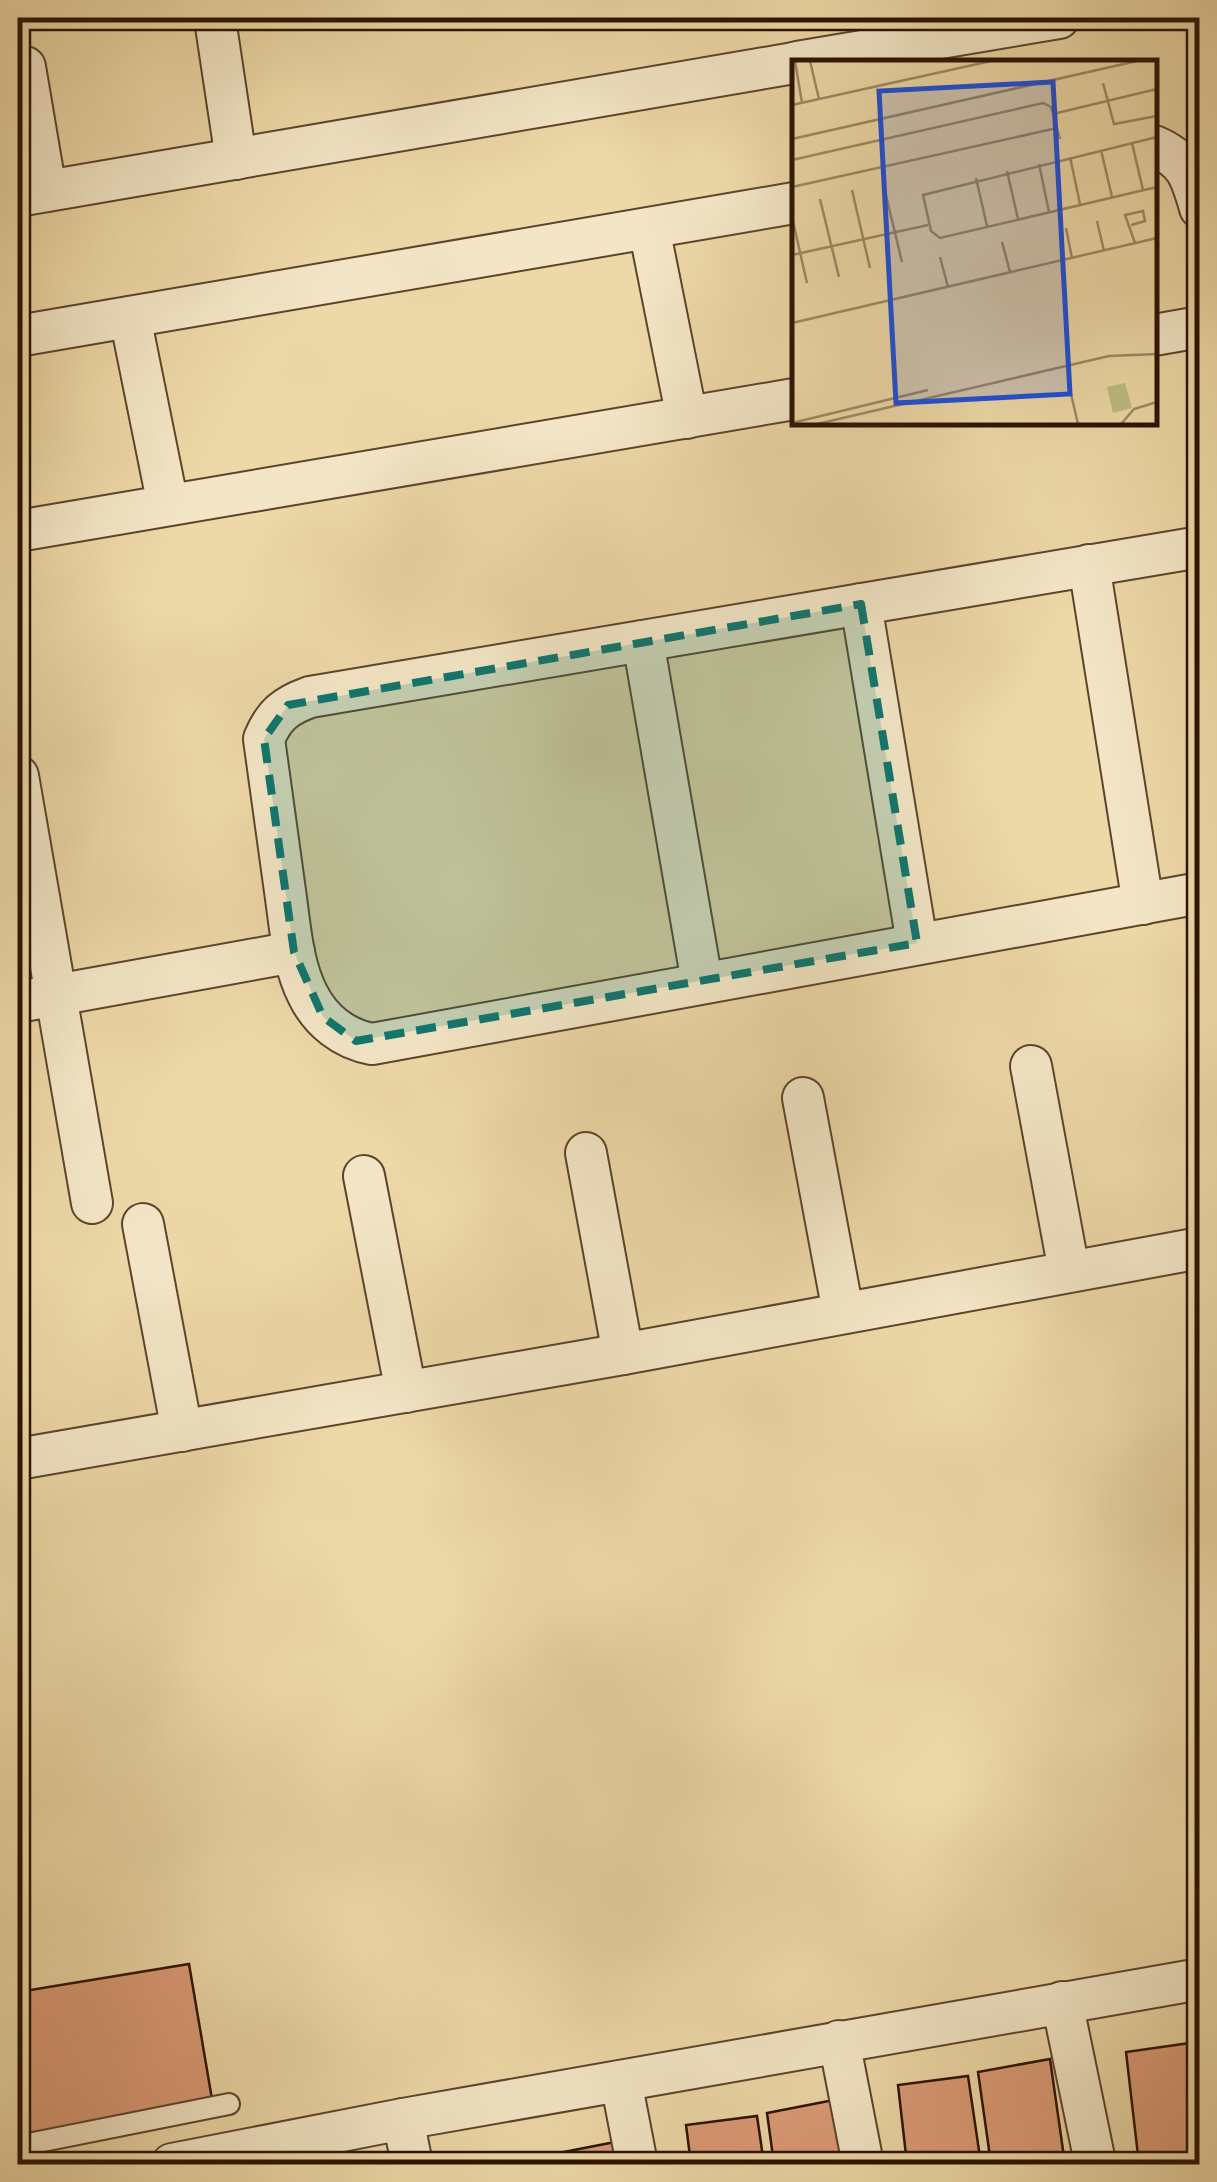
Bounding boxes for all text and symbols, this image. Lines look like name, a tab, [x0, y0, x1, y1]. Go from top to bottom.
inset map	[792, 60, 1157, 425]

